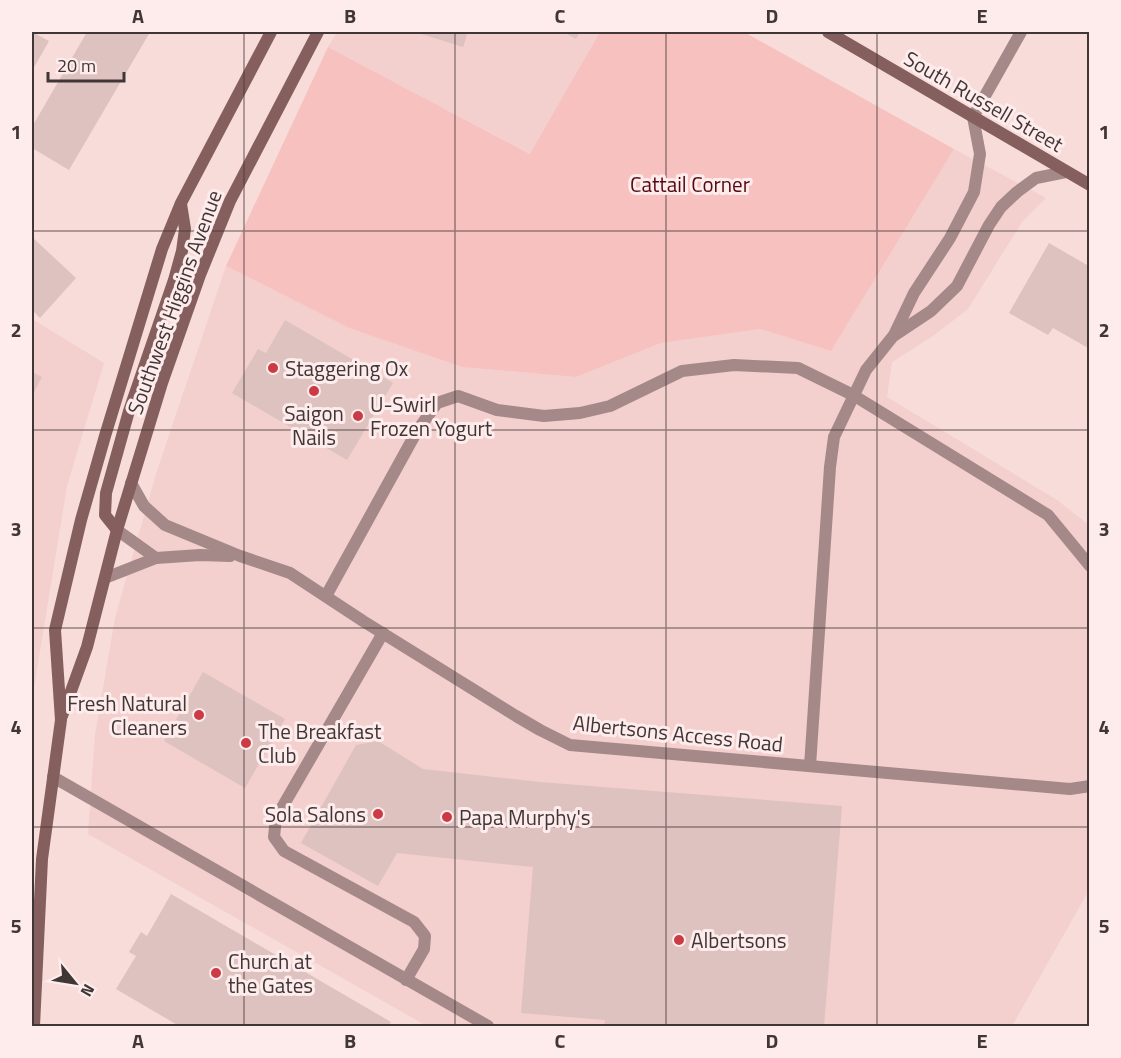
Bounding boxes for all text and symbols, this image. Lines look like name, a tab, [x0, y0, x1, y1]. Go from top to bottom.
text: A	[132, 0, 144, 31]
text: B	[344, 0, 356, 31]
text: C	[555, 0, 566, 31]
text: D	[766, 0, 778, 31]
text: E	[976, 0, 988, 31]
street label: South Russell Street	[898, 42, 1070, 160]
scale bar	[48, 45, 124, 83]
text: 20 m	[57, 52, 96, 79]
text: 1	[10, 116, 22, 147]
text: 1	[1098, 116, 1110, 147]
park label: Cattail Corner	[630, 168, 750, 200]
street label: Southwest Higgins Avenue	[118, 185, 230, 419]
text: 2	[10, 314, 22, 345]
text: 2	[1098, 314, 1110, 345]
place label: Staggering Ox	[285, 352, 409, 384]
marker: Staggering Ox	[266, 361, 280, 375]
marker: Saigon Nails	[307, 384, 321, 398]
place label: U-Swirl Frozen Yogurt	[370, 388, 493, 444]
place label: Saigon Nails	[284, 397, 344, 453]
marker: U-Swirl Frozen Yogurt	[351, 409, 365, 423]
text: 3	[10, 513, 22, 544]
text: 3	[1098, 513, 1110, 544]
place label: Fresh Natural Cleaners	[67, 687, 187, 743]
street label: Albertsons Access Road	[571, 706, 785, 760]
marker: Fresh Natural Cleaners	[192, 708, 206, 722]
text: 4	[10, 711, 22, 742]
text: 4	[1098, 711, 1110, 742]
place label: The Breakfast Club	[258, 715, 382, 771]
marker: The Breakfast Club	[239, 736, 253, 750]
place label: Sola Salons	[265, 798, 366, 830]
place label: Papa Murphy's	[459, 801, 591, 833]
marker: Sola Salons	[371, 807, 385, 821]
marker: Papa Murphy's	[440, 810, 454, 824]
text: 5	[10, 910, 22, 941]
text: 5	[1098, 910, 1110, 941]
place label: Albertsons	[691, 924, 787, 956]
marker: Albertsons	[672, 933, 686, 947]
place label: Church at the Gates	[228, 945, 313, 1001]
north arrow	[45, 953, 105, 1013]
marker: Church at the Gates	[209, 966, 223, 980]
text: N	[75, 980, 101, 1001]
text: A	[132, 1025, 144, 1056]
text: B	[344, 1025, 356, 1056]
text: C	[555, 1025, 566, 1056]
text: D	[766, 1025, 778, 1056]
text: E	[976, 1025, 988, 1056]

